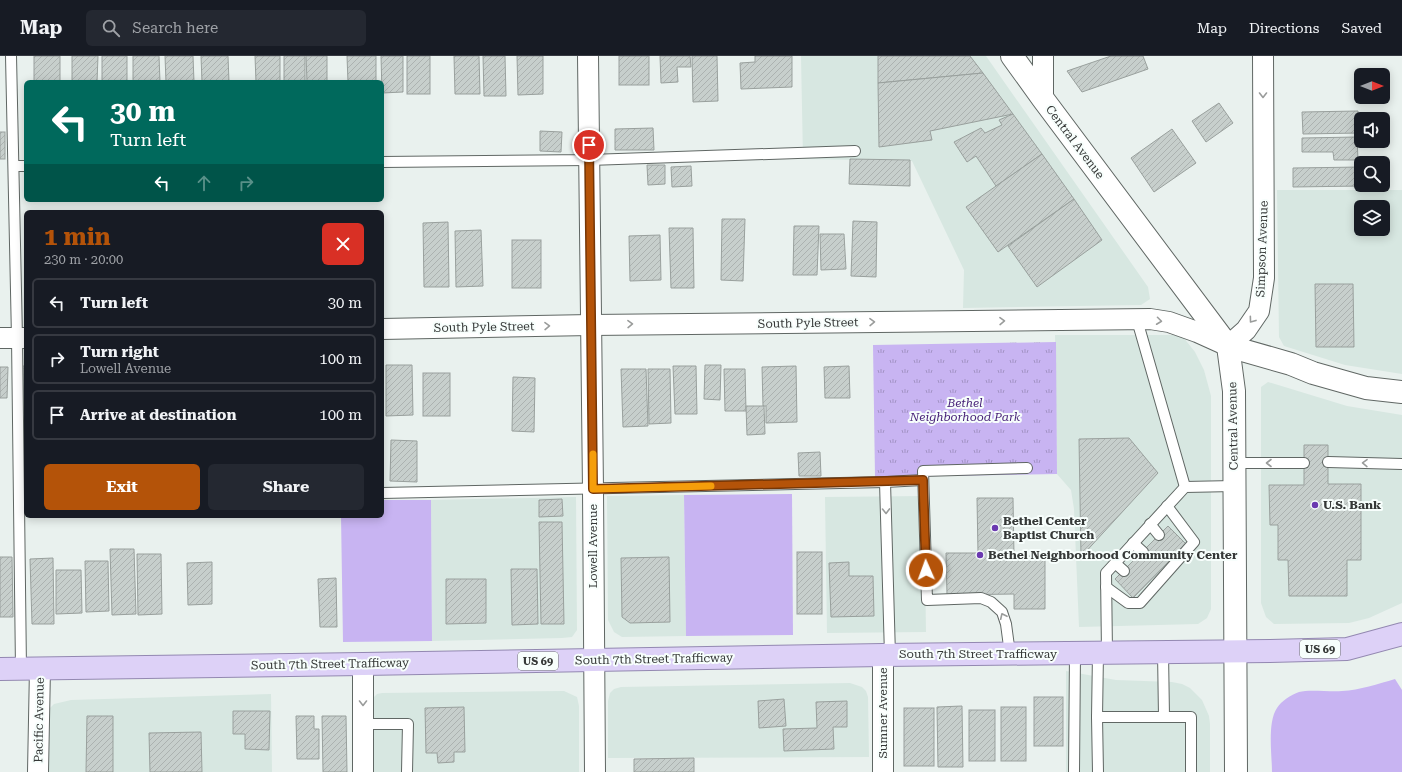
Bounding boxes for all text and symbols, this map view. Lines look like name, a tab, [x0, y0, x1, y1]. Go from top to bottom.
search box	[86, 10, 366, 46]
text: Map	[20, 16, 62, 39]
icon: search	[100, 17, 122, 39]
text: Search here	[132, 19, 218, 37]
text: Map	[1197, 20, 1227, 36]
text: Directions	[1249, 20, 1319, 36]
text: Saved	[1341, 20, 1382, 36]
north arrow	[1354, 68, 1390, 104]
map controls	[1354, 68, 1390, 236]
one-way arrow	[1259, 92, 1267, 98]
text: 30 m	[110, 95, 175, 128]
icon: left	[44, 96, 96, 148]
street label: Central Avenue	[1043, 102, 1107, 182]
button: sound	[1354, 112, 1390, 148]
pin	[572, 128, 606, 162]
text: Turn left	[110, 129, 186, 150]
icon: arrive	[578, 134, 600, 156]
button: search	[1354, 156, 1390, 192]
icon: left	[151, 172, 173, 194]
icon: ahead	[193, 172, 215, 194]
icon: right	[235, 172, 257, 194]
street label: Simpson Avenue	[1253, 200, 1271, 298]
button: layers	[1354, 200, 1390, 236]
text: 1 min	[44, 223, 111, 251]
button: close	[322, 223, 364, 265]
text: 230 m · 20:00	[44, 252, 123, 267]
icon: left	[46, 292, 68, 314]
text: Turn left	[80, 294, 148, 312]
text: 30 m	[328, 294, 362, 312]
street label: South Pyle Street	[758, 315, 859, 331]
one-way arrow	[1156, 316, 1163, 325]
one-way arrow	[1250, 316, 1257, 323]
one-way arrow	[999, 317, 1005, 325]
one-way arrow	[869, 318, 875, 326]
street label: South Pyle Street	[434, 319, 535, 335]
one-way arrow	[627, 320, 633, 328]
one-way arrow	[544, 322, 550, 330]
text: Turn right	[80, 343, 159, 361]
icon: right	[46, 348, 68, 370]
text: 100 m	[319, 350, 362, 368]
text: Lowell Avenue	[80, 361, 171, 376]
street label: Central Avenue	[1225, 381, 1241, 470]
park label: Bethel Neighborhood Park	[909, 396, 1021, 424]
icon: arrive	[46, 404, 68, 426]
text: Arrive at destination	[80, 406, 236, 424]
text: 100 m	[319, 406, 362, 424]
one-way arrow	[1266, 459, 1272, 467]
one-way arrow	[1362, 459, 1368, 467]
button: Exit	[44, 464, 200, 510]
button: Share	[208, 464, 364, 510]
place label: U.S. Bank	[1323, 498, 1382, 512]
marker: U.S. Bank	[1310, 500, 1320, 510]
street label: Lowell Avenue	[586, 503, 600, 588]
one-way arrow	[882, 508, 890, 514]
place label: Bethel Center Baptist Church	[1003, 514, 1094, 542]
marker: Bethel Center Baptist Church	[990, 523, 1000, 533]
place label: Bethel Neighborhood Community Center	[988, 548, 1238, 562]
position arrow	[905, 549, 947, 591]
marker: Bethel Neighborhood Community Center	[975, 550, 985, 560]
one-way arrow	[1000, 613, 1008, 620]
road number: US 69	[1300, 640, 1340, 658]
street label: South 7th Street Trafficway	[899, 647, 1058, 661]
street label: South 7th Street Trafficway	[575, 651, 734, 667]
road number: US 69	[518, 652, 558, 670]
street label: South 7th Street Trafficway	[251, 656, 410, 672]
street label: Sumner Avenue	[876, 667, 890, 759]
street label: Pacific Avenue	[31, 677, 47, 763]
one-way arrow	[359, 700, 367, 706]

